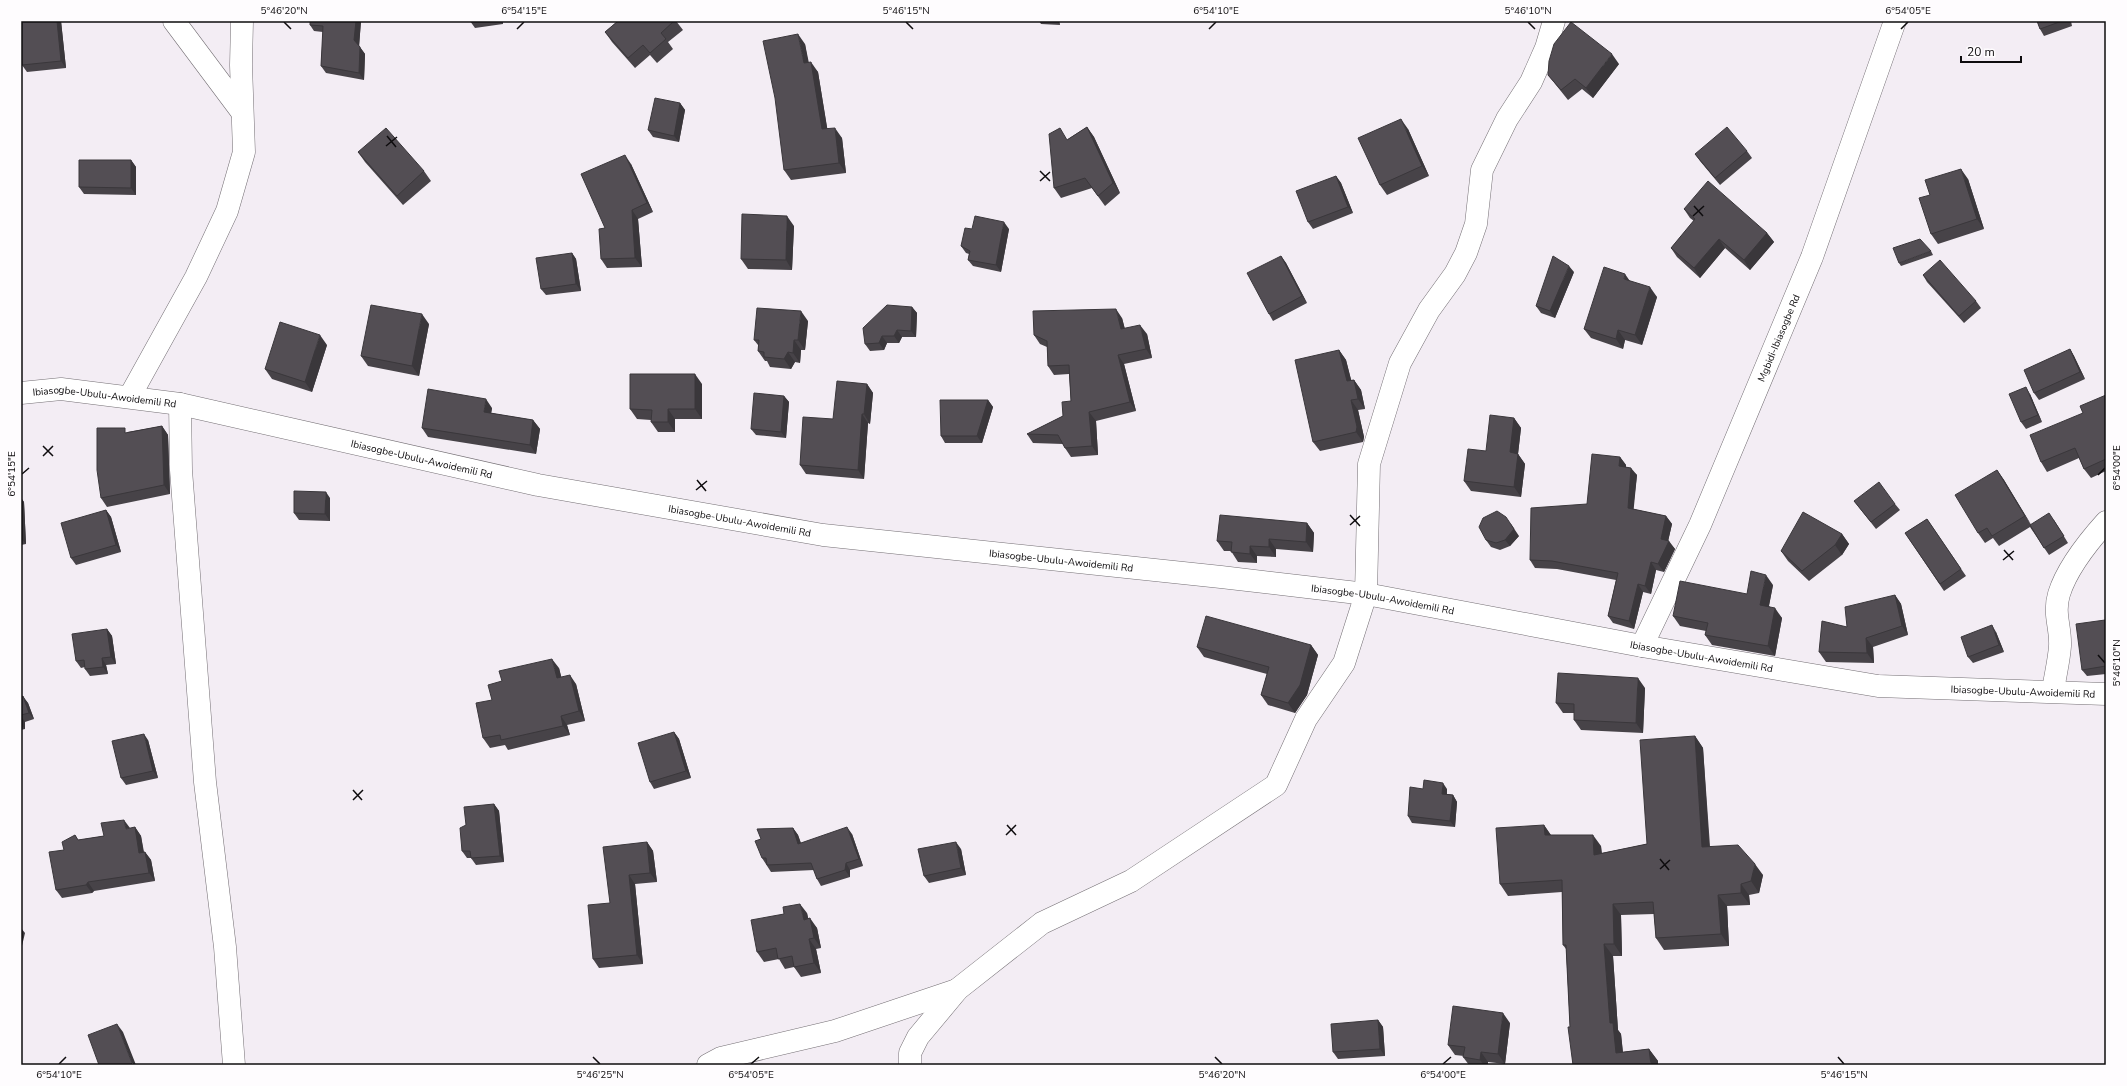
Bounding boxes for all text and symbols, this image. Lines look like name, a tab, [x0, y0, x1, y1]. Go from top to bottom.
text: 5°46'20"N	[260, 4, 308, 18]
text: 6°54'15"E	[501, 4, 547, 18]
text: 5°46'15"N	[882, 4, 930, 18]
text: 6°54'10"E	[1193, 4, 1239, 18]
text: 5°46'10"N	[1504, 4, 1552, 18]
text: 6°54'05"E	[1885, 4, 1931, 18]
scale bar	[1961, 38, 2021, 64]
text: 20 m	[1967, 44, 1995, 60]
street label: Mgbidi-Ibiasogbe Rd	[1755, 292, 1804, 384]
street label: Ibiasogbe-Ubulu-Awoidemili Rd	[32, 383, 177, 411]
street label: Ibiasogbe-Ubulu-Awoidemili Rd	[349, 437, 494, 483]
text: 6°54'00"E	[2110, 445, 2124, 491]
text: 6°54'15"E	[5, 451, 19, 497]
street label: Ibiasogbe-Ubulu-Awoidemili Rd	[667, 502, 812, 541]
street label: Ibiasogbe-Ubulu-Awoidemili Rd	[988, 547, 1134, 576]
street label: Ibiasogbe-Ubulu-Awoidemili Rd	[1310, 582, 1455, 618]
street label: Ibiasogbe-Ubulu-Awoidemili Rd	[1629, 638, 1774, 676]
text: 5°46'10"N	[2110, 639, 2124, 687]
street label: Ibiasogbe-Ubulu-Awoidemili Rd	[1950, 683, 2096, 702]
text: 6°54'10"E	[36, 1068, 82, 1082]
text: 5°46'25"N	[576, 1068, 624, 1082]
text: 6°54'05"E	[728, 1068, 774, 1082]
text: 5°46'20"N	[1198, 1068, 1246, 1082]
text: 6°54'00"E	[1420, 1068, 1466, 1082]
text: 5°46'15"N	[1820, 1068, 1868, 1082]

